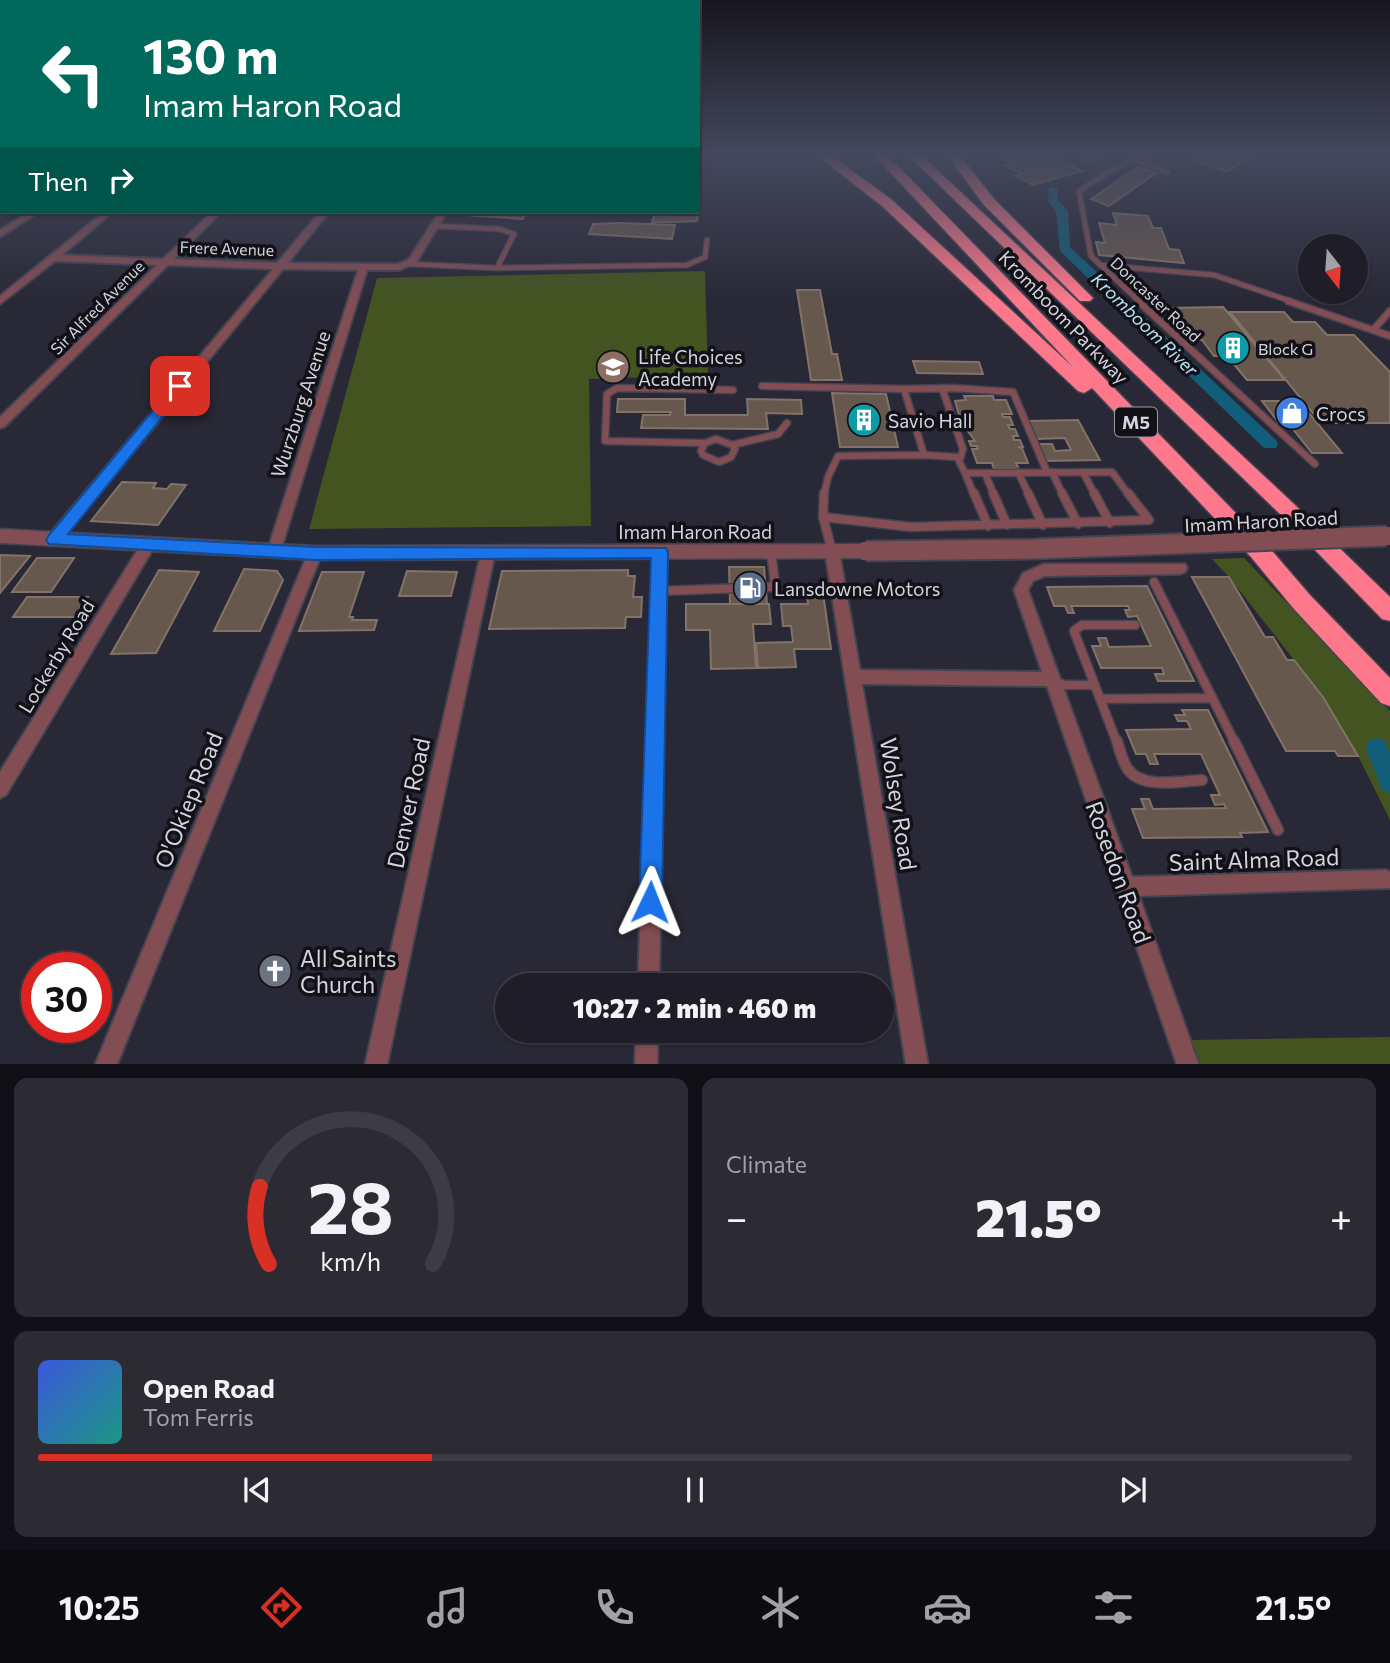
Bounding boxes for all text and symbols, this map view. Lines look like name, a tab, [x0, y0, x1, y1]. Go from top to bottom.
text: 130 m	[143, 24, 278, 84]
icon: left	[28, 28, 119, 119]
text: Imam Haron Road	[143, 84, 402, 124]
icon: right	[102, 161, 140, 199]
text: Then	[28, 165, 88, 196]
north arrow	[1298, 234, 1368, 304]
map controls	[1298, 234, 1368, 304]
street label: Frere Avenue	[179, 237, 275, 259]
street label: Kromboom Parkway	[994, 246, 1134, 389]
street label: Doncaster Road	[1107, 253, 1205, 345]
street label: Sir Alfred Avenue	[46, 256, 148, 358]
water label: Kromboom River	[1087, 268, 1203, 381]
street label: Wurzburg Avenue	[265, 328, 335, 480]
building icon: Block G	[1214, 329, 1252, 367]
place label: Block G	[1258, 339, 1313, 358]
place label: Life Choices Academy	[638, 345, 743, 390]
school or university icon: Life Choices Academy	[594, 348, 632, 386]
pin	[150, 356, 210, 416]
icon: arrive	[161, 367, 199, 405]
shop icon: Crocs	[1273, 394, 1311, 432]
building icon: Savio Hall	[845, 401, 883, 439]
place label: Crocs	[1316, 402, 1366, 425]
road number: M5	[1115, 408, 1157, 436]
place label: Savio Hall	[888, 409, 972, 432]
street label: Imam Haron Road	[1184, 505, 1338, 537]
street label: Imam Haron Road	[618, 520, 772, 543]
fuel station icon: Lansdowne Motors	[731, 569, 769, 607]
place label: Lansdowne Motors	[774, 577, 940, 600]
street label: Lockerby Road	[13, 595, 99, 717]
street label: O'Okiep Road	[148, 728, 228, 872]
street label: Denver Road	[380, 735, 436, 871]
street label: Wolsey Road	[875, 736, 923, 872]
street label: Rosedon Road	[1080, 797, 1158, 947]
street label: Saint Alma Road	[1168, 842, 1340, 876]
position arrow	[613, 865, 687, 939]
place label: All Saints Church	[300, 944, 396, 998]
speed limit sign: 30	[21, 952, 112, 1043]
church icon: All Saints Church	[256, 952, 294, 990]
text: 10:27 · 2 min · 460 m	[573, 992, 816, 1023]
text: Climate	[726, 1150, 807, 1178]
text: 28	[308, 1160, 394, 1249]
text: 21.5°	[975, 1184, 1102, 1248]
text: −	[726, 1193, 748, 1240]
text: +	[1330, 1193, 1352, 1240]
text: km/h	[321, 1245, 381, 1275]
text: Open Road	[143, 1372, 275, 1403]
text: Tom Ferris	[143, 1403, 254, 1431]
icon: previous	[238, 1471, 276, 1509]
icon: pause	[676, 1471, 714, 1509]
icon: next	[1114, 1471, 1152, 1509]
icon: directions	[257, 1583, 306, 1632]
icon: music	[423, 1583, 472, 1632]
icon: phone	[590, 1583, 639, 1632]
icon: climate	[756, 1583, 805, 1632]
icon: car	[923, 1583, 972, 1632]
icon: filters	[1089, 1583, 1138, 1632]
text: 10:25	[59, 1587, 140, 1627]
text: 21.5°	[1255, 1587, 1331, 1627]

